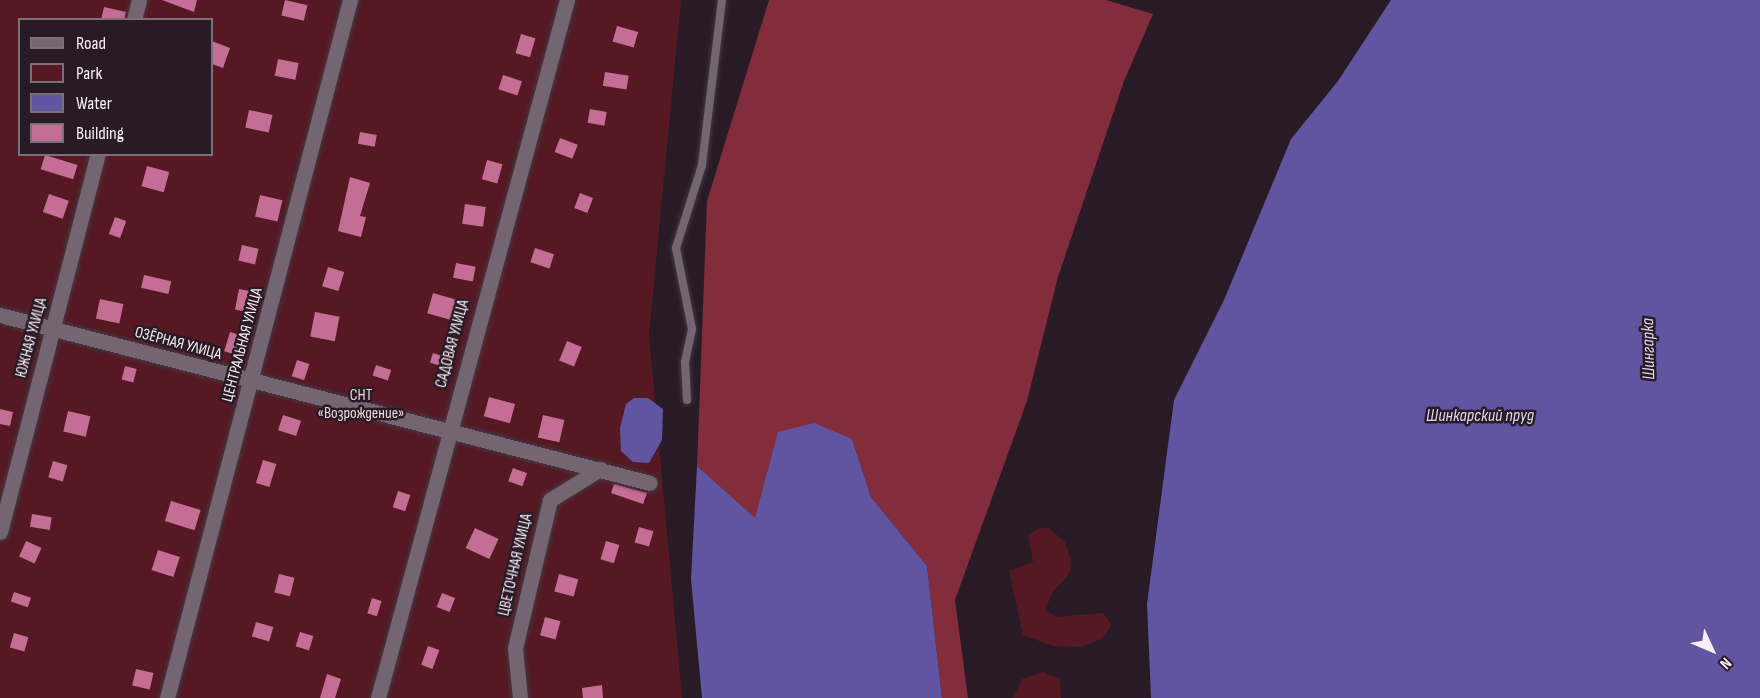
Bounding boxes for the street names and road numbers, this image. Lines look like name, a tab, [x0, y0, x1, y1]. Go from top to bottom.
street label: ЦЕНТРАЛЬНАЯ УЛИЦА	[219, 286, 267, 404]
street label: ЮЖНАЯ УЛИЦА	[12, 296, 52, 380]
street label: САДОВАЯ УЛИЦА	[432, 298, 474, 390]
street label: ОЗЁРНАЯ УЛИЦА	[132, 323, 224, 365]
street label: ЦВЕТОЧНАЯ УЛИЦА	[495, 512, 537, 618]

